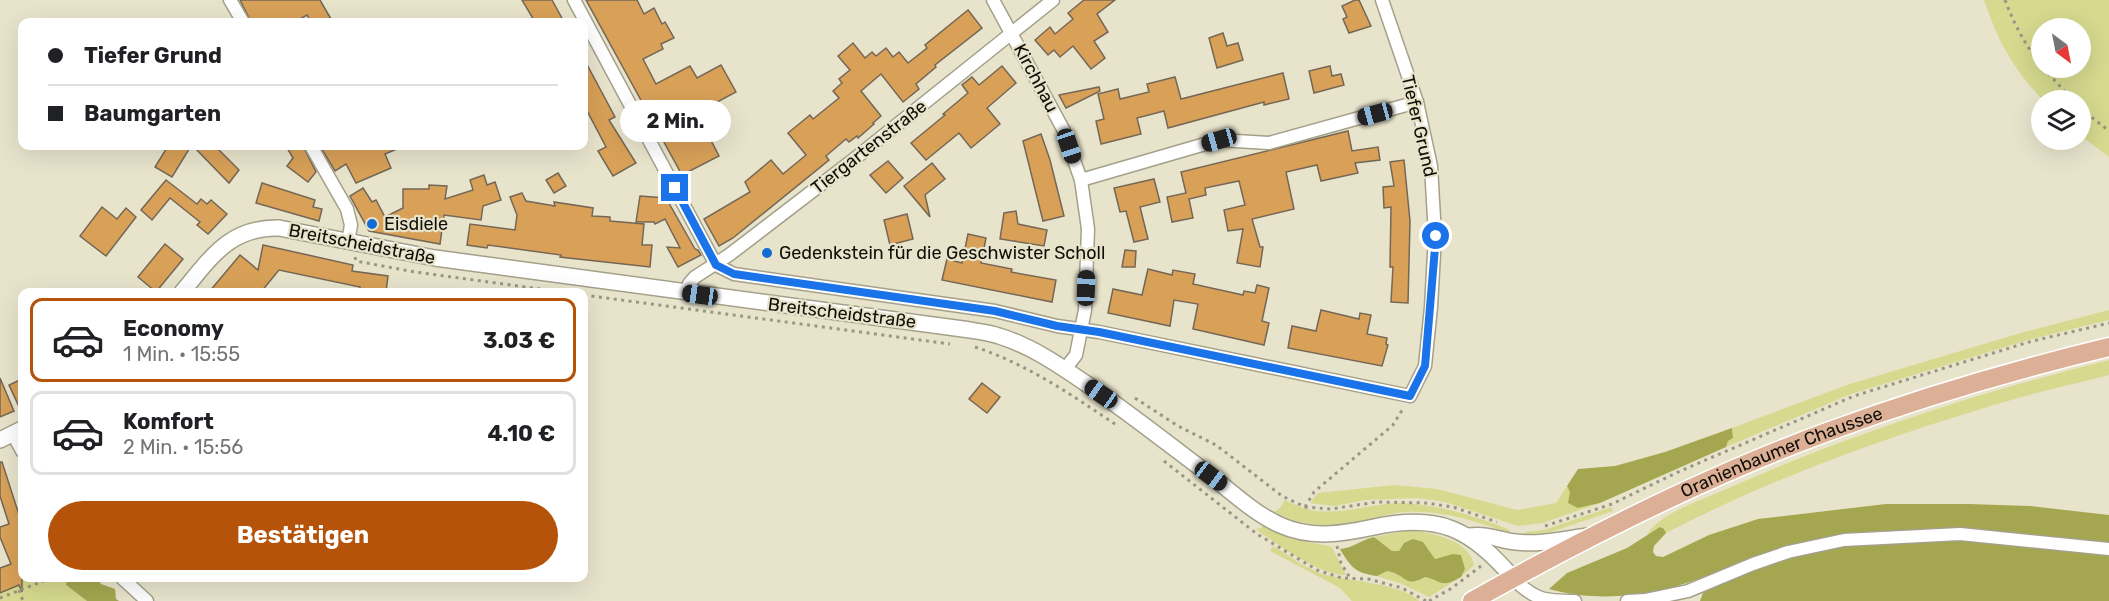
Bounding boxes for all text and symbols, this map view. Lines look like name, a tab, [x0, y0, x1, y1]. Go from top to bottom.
north arrow	[2031, 18, 2091, 78]
map controls	[2031, 18, 2091, 150]
street label: Kirchhau	[1009, 40, 1063, 116]
text: Tiefer Grund	[84, 42, 222, 69]
street label: Tiefer Grund	[1397, 73, 1441, 179]
button: layers	[2031, 90, 2091, 150]
street label: Tiergartenstraße	[807, 95, 931, 199]
text: Baumgarten	[84, 100, 221, 127]
callout: 2 Min.	[620, 101, 730, 143]
car	[1355, 101, 1395, 127]
text: 2 Min.	[646, 109, 705, 133]
car	[1055, 126, 1083, 166]
car	[1199, 126, 1239, 154]
route end	[661, 174, 688, 201]
place label: Eisdiele	[384, 213, 448, 235]
marker: Eisdiele	[365, 217, 379, 231]
street label: Breitscheidstraße	[287, 219, 437, 269]
route start	[1422, 222, 1449, 249]
place label: Gedenkstein für die Geschwister Scholl	[779, 242, 1105, 264]
marker: Gedenkstein für die Geschwister Scholl	[760, 246, 774, 260]
car	[1076, 270, 1096, 306]
car	[681, 284, 719, 306]
street label: Breitscheidstraße	[767, 293, 917, 333]
icon: car	[51, 313, 105, 367]
text: Economy	[123, 315, 224, 342]
text: 3.03 €	[483, 327, 555, 354]
text: 1 Min. · 15:55	[123, 342, 240, 366]
car	[1081, 376, 1121, 412]
street label: Oranienbaumer Chaussee	[1677, 402, 1886, 503]
icon: car	[51, 406, 105, 460]
text: Komfort	[123, 408, 214, 435]
text: 4.10 €	[487, 420, 555, 447]
text: 2 Min. · 15:56	[123, 435, 243, 459]
car	[1191, 458, 1231, 494]
button: Bestätigen	[48, 501, 558, 570]

